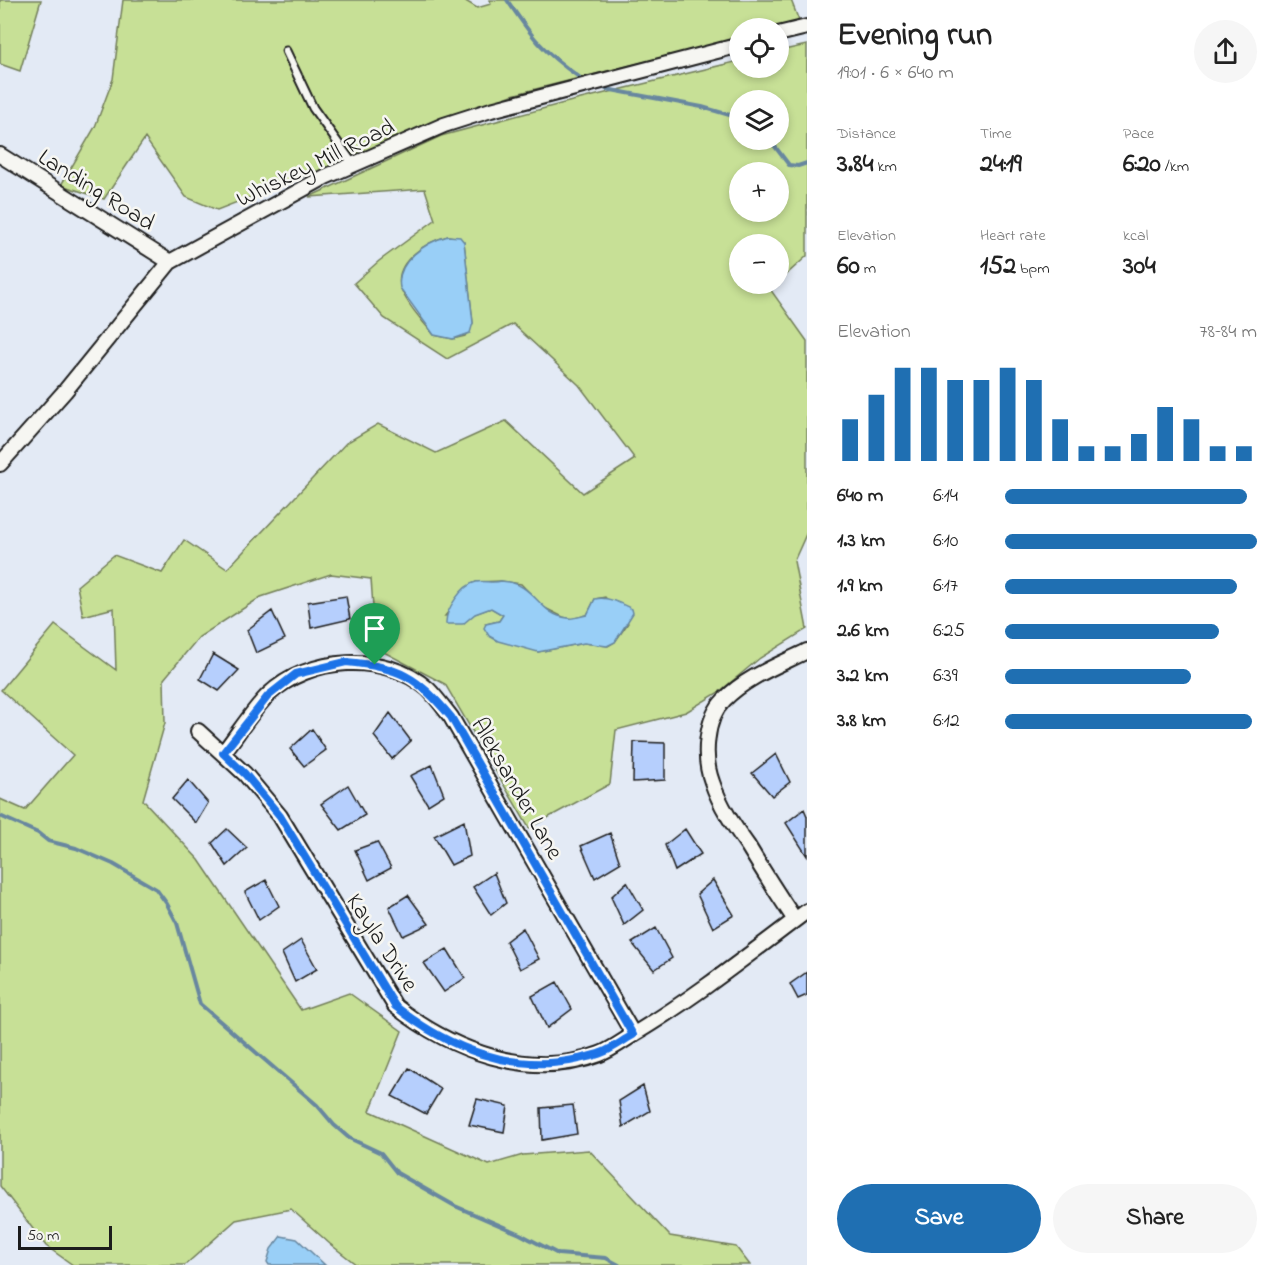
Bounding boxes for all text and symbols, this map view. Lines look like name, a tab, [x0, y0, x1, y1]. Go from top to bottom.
text: Evening run	[837, 12, 992, 60]
map controls	[729, 18, 789, 294]
button: locate	[729, 18, 789, 78]
button: share	[1194, 20, 1257, 83]
text: 19:01 · 6 × 640 m	[837, 59, 954, 88]
button: layers	[729, 90, 789, 150]
street label: Whiskey Mill Road	[231, 111, 402, 219]
text: Distance	[837, 122, 896, 146]
text: Time	[980, 122, 1012, 146]
text: Pace	[1123, 122, 1154, 146]
street label: Landing Road	[30, 141, 161, 241]
text: 3.84	[837, 146, 874, 184]
text: 24:19	[980, 146, 1022, 184]
text: 6:20	[1123, 146, 1161, 184]
text: km	[874, 155, 897, 179]
text: /km	[1161, 155, 1189, 179]
button: +	[729, 162, 789, 222]
text: Elevation	[837, 224, 896, 248]
text: Heart rate	[980, 224, 1046, 248]
text: kcal	[1123, 224, 1148, 248]
button: −	[729, 234, 789, 294]
text: 60	[837, 248, 860, 286]
text: 152	[980, 248, 1016, 286]
text: 304	[1123, 248, 1156, 286]
text: m	[860, 257, 876, 281]
text: bpm	[1016, 257, 1050, 281]
text: Elevation	[837, 318, 911, 347]
text: 78–84 m	[1199, 318, 1257, 347]
text: 640 m	[837, 482, 883, 511]
text: 6:14	[933, 482, 958, 511]
text: 1.3 km	[837, 527, 885, 556]
text: 6:10	[933, 527, 959, 556]
text: 1.9 km	[837, 572, 883, 601]
text: 6:17	[933, 572, 958, 601]
pin	[349, 603, 400, 665]
icon: arrive	[358, 612, 391, 645]
text: 2.6 km	[837, 617, 889, 646]
text: 6:25	[933, 617, 965, 646]
text: 3.2 km	[837, 662, 889, 691]
text: 6:39	[933, 662, 958, 691]
text: 3.8 km	[837, 707, 886, 736]
text: 6:12	[933, 707, 960, 736]
street label: Aleksander Lane	[461, 712, 571, 867]
street label: Kayla Drive	[335, 887, 426, 1000]
button: Save	[837, 1184, 1041, 1253]
button: Share	[1053, 1184, 1257, 1253]
scale bar	[18, 1223, 112, 1250]
text: 50 m	[27, 1224, 59, 1248]

